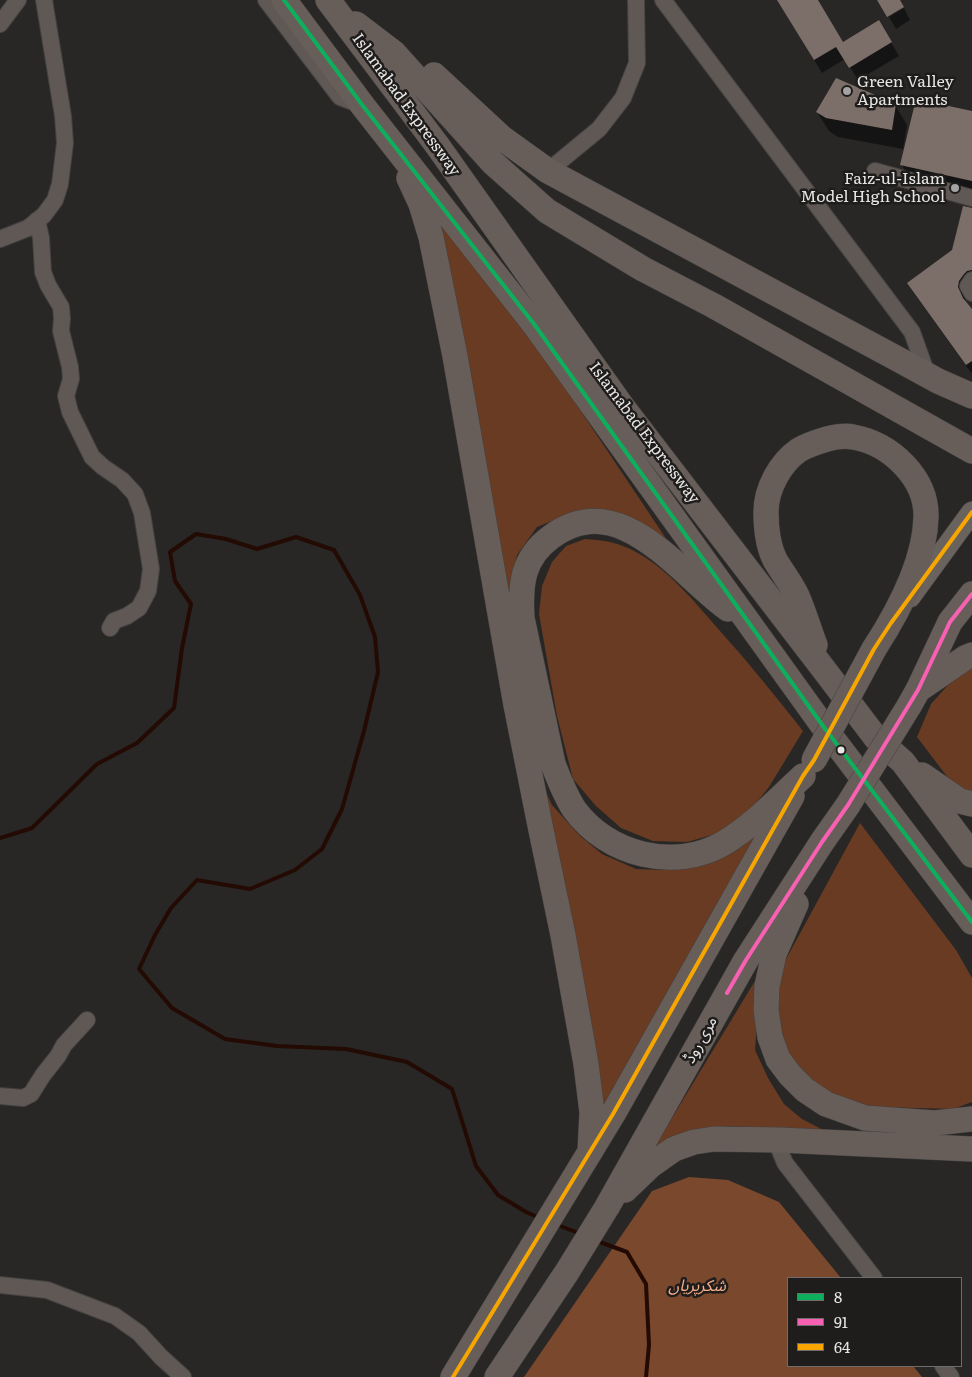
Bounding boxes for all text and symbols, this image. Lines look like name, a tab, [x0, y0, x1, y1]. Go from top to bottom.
street label: Islamabad Expressway	[348, 30, 464, 180]
place label: Green Valley Apartments	[857, 72, 954, 110]
marker: Green Valley Apartments	[841, 85, 853, 97]
place label: Faiz-ul-Islam Model High School	[801, 169, 945, 207]
marker: Faiz-ul-Islam Model High School	[949, 182, 961, 194]
street label: Islamabad Expressway	[585, 359, 703, 507]
unlabelled marker	[836, 745, 846, 755]
street label: مری روڈ	[680, 1013, 722, 1067]
park label: شکرپریاں	[668, 1276, 726, 1296]
legend	[787, 1277, 962, 1367]
text: 8	[834, 1285, 842, 1308]
text: 91	[834, 1310, 848, 1333]
text: 64	[834, 1335, 850, 1358]

